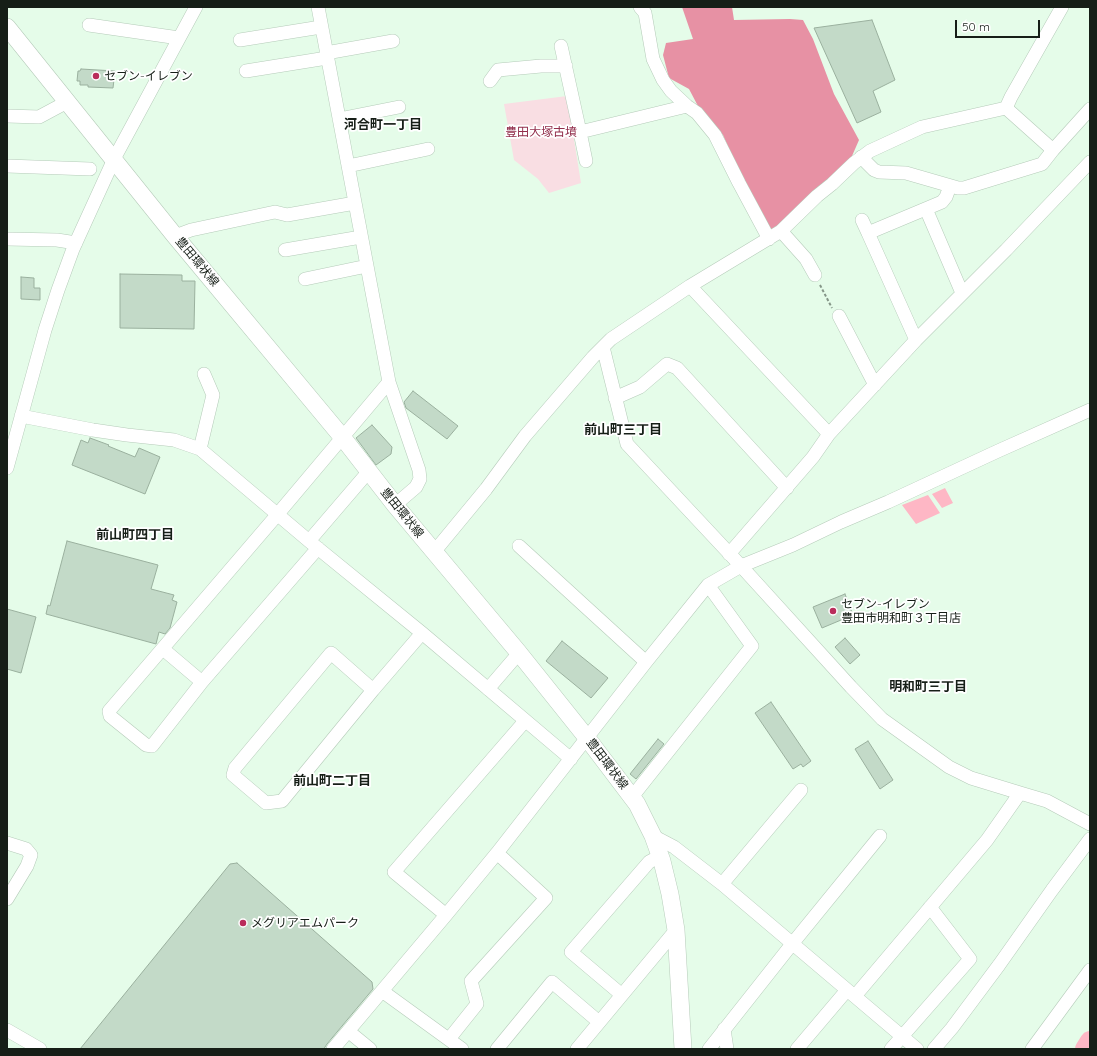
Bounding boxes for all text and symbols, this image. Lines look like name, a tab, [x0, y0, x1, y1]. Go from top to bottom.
scale bar	[957, 12, 1042, 38]
text: 50 m	[962, 19, 990, 34]
place label: セブン-イレブン	[104, 69, 193, 83]
marker: セブン-イレブン	[91, 71, 101, 81]
district label: 河合町一丁目	[344, 117, 422, 133]
park label: 豊田大塚古墳	[505, 125, 577, 139]
street label: 豊田環状線	[172, 234, 222, 290]
district label: 前山町三丁目	[584, 422, 662, 438]
street label: 豊田環状線	[378, 485, 426, 541]
district label: 前山町四丁目	[96, 527, 174, 543]
place label: セブン-イレブン 豊田市明和町３丁目店	[841, 597, 961, 625]
marker: セブン-イレブン 豊田市明和町３丁目店	[828, 606, 838, 616]
district label: 明和町三丁目	[889, 679, 967, 695]
street label: 豊田環状線	[583, 736, 631, 792]
district label: 前山町二丁目	[293, 773, 371, 789]
place label: メグリアエムパーク	[251, 916, 359, 930]
marker: メグリアエムパーク	[238, 918, 248, 928]

